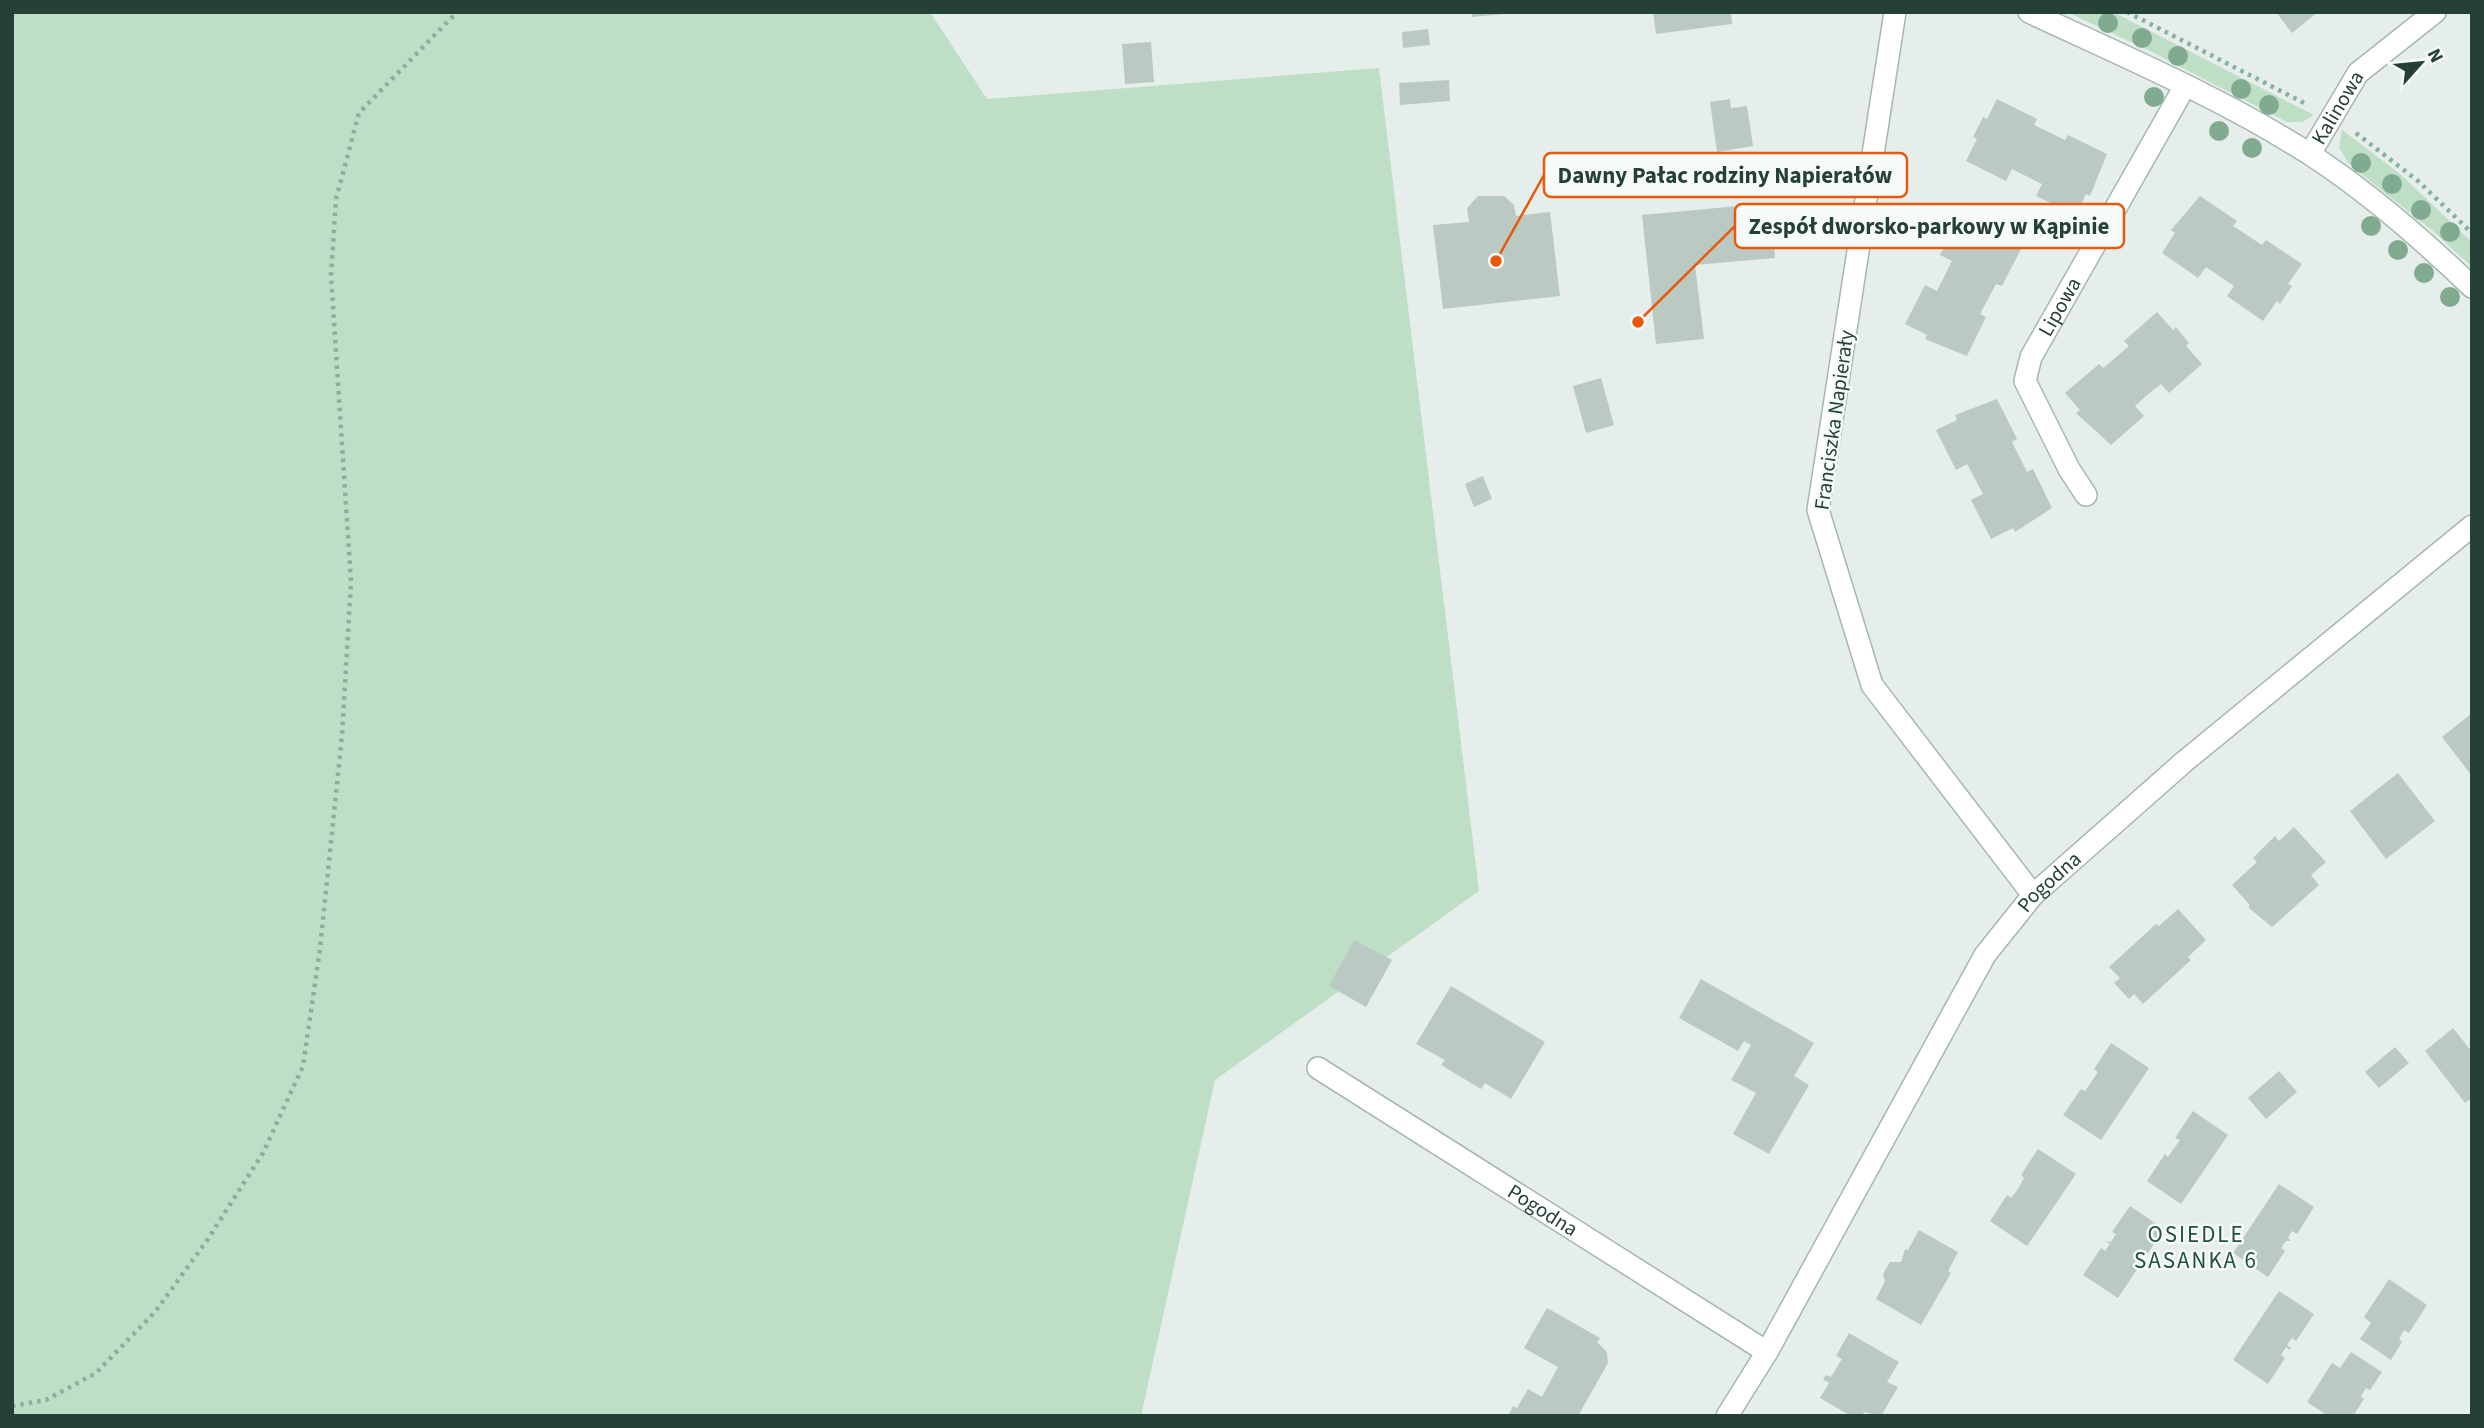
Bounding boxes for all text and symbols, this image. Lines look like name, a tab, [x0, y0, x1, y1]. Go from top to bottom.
north arrow	[2386, 28, 2456, 98]
text: N	[2420, 44, 2450, 68]
street label: Kalinowa	[2304, 65, 2371, 150]
callout: Dawny Pałac rodziny Napierałów	[1544, 153, 1907, 197]
text: Dawny Pałac rodziny Napierałów	[1558, 159, 1893, 192]
callout: Zespół dworsko-parkowy w Kąpinie	[1735, 204, 2124, 248]
text: Zespół dworsko-parkowy w Kąpinie	[1749, 210, 2110, 243]
street label: Lipowa	[2031, 272, 2088, 342]
street label: Franciszka Napierały	[1807, 328, 1861, 512]
street label: Pogodna	[2010, 844, 2088, 919]
street label: Pogodna	[1502, 1177, 1584, 1244]
district label: OSIEDLE SASANKA 6	[2134, 1218, 2258, 1277]

